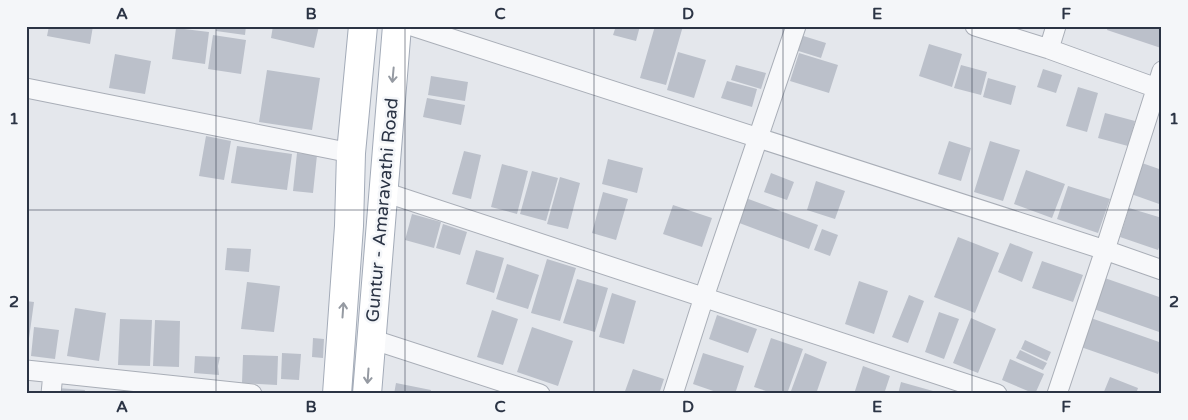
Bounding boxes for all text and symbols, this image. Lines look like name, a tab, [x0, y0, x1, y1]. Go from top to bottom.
text: A	[116, 4, 128, 24]
text: B	[305, 4, 317, 24]
text: C	[494, 4, 506, 24]
text: D	[682, 4, 694, 24]
text: E	[872, 4, 882, 24]
text: F	[1061, 4, 1071, 24]
one-way arrow	[388, 67, 398, 83]
street label: Guntur - Amaravathi Road	[361, 97, 403, 323]
text: 1	[9, 109, 19, 129]
text: 1	[1169, 109, 1179, 129]
text: 2	[9, 292, 19, 312]
text: 2	[1169, 292, 1179, 312]
one-way arrow	[339, 303, 348, 319]
one-way arrow	[364, 368, 373, 384]
text: A	[116, 397, 128, 417]
text: B	[305, 397, 317, 417]
text: C	[494, 397, 506, 417]
text: D	[682, 397, 694, 417]
text: E	[872, 397, 882, 417]
text: F	[1061, 397, 1071, 417]

